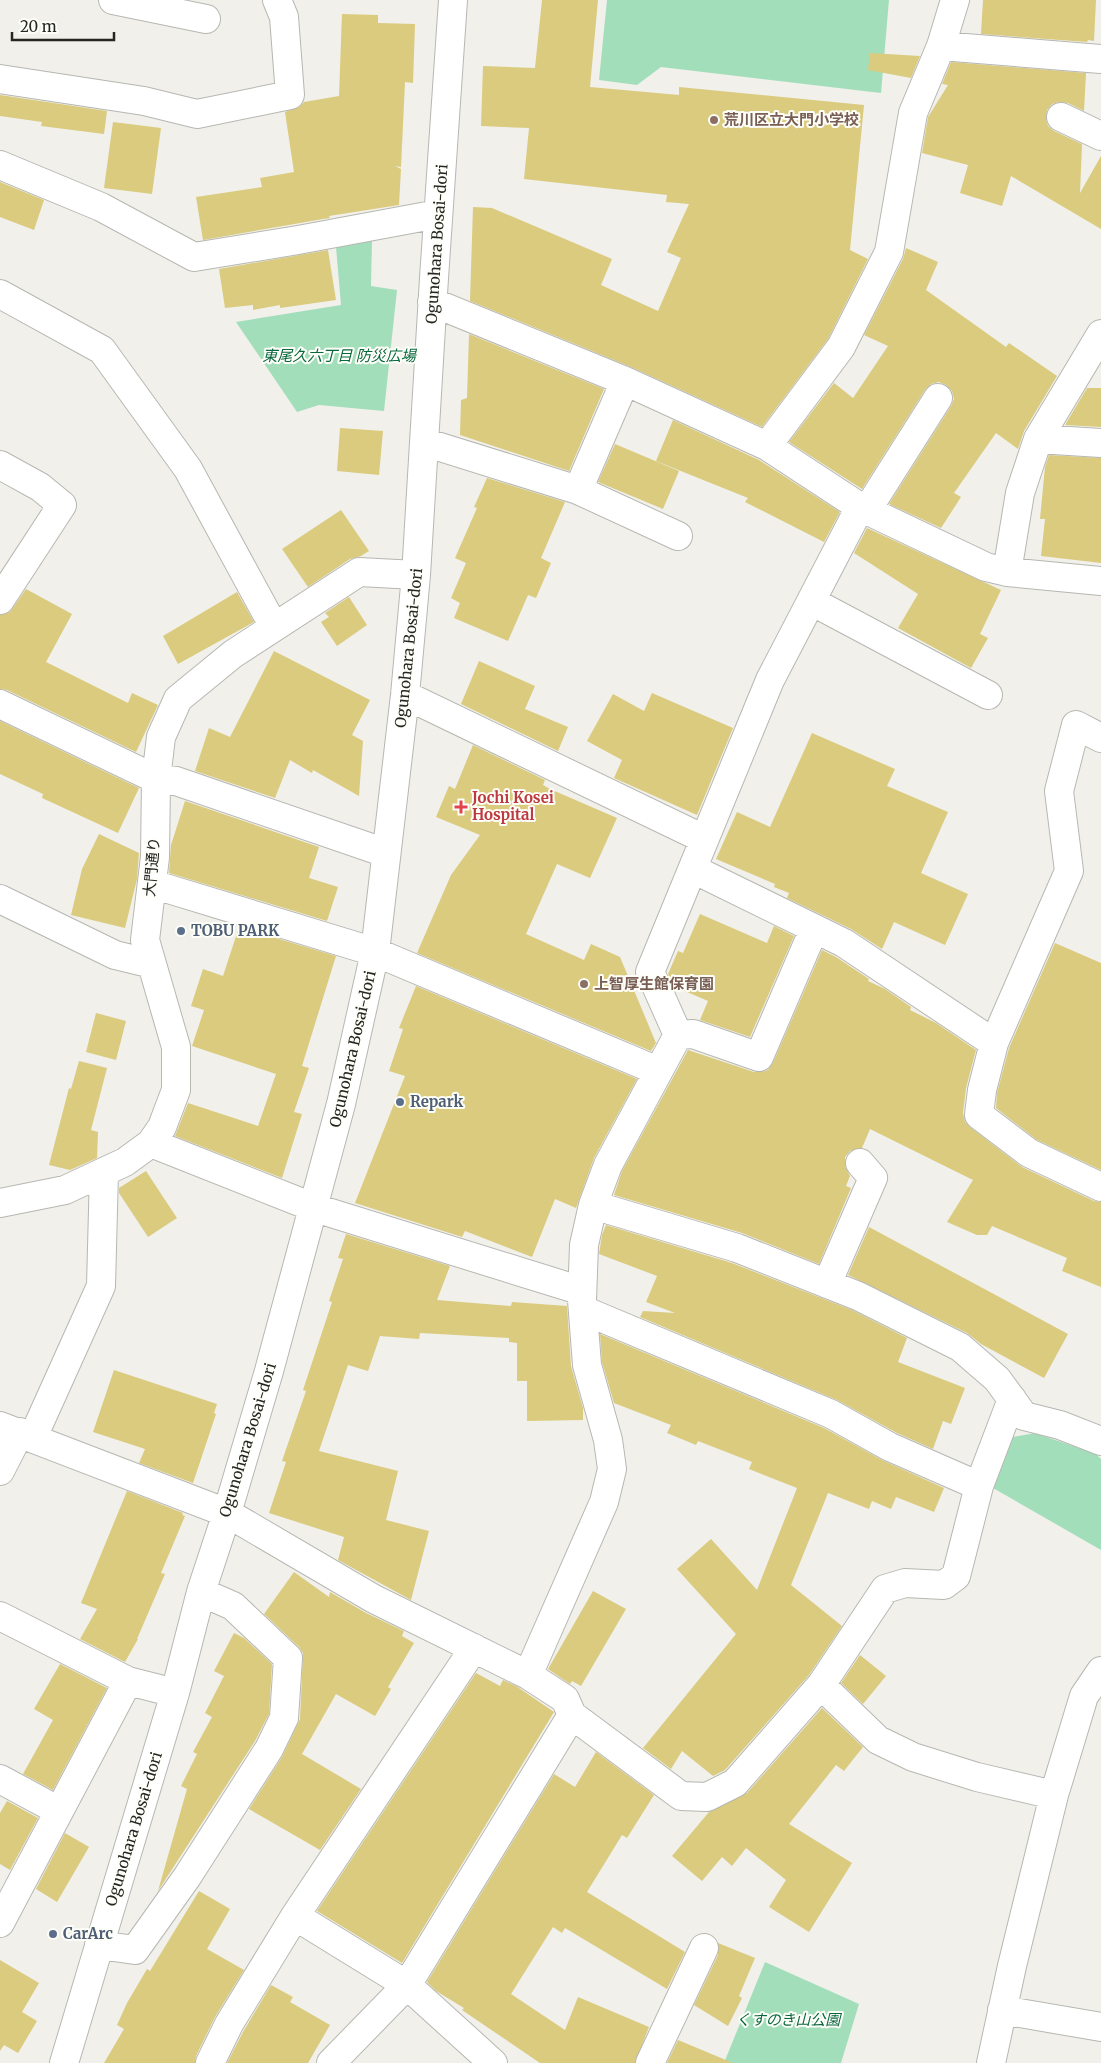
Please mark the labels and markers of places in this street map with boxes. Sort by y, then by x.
place label: 荒川区立大門小学校 [724,110,859,129]
marker: 荒川区立大門小学校 [708,114,720,126]
place label: Jochi Kosei Hospital [471,788,554,824]
marker: Jochi Kosei Hospital [454,800,468,814]
place label: TOBU PARK [191,921,280,940]
marker: TOBU PARK [175,925,187,937]
place label: 上智厚生館保育園 [594,974,714,993]
marker: 上智厚生館保育園 [578,978,590,990]
place label: Repark [410,1092,463,1111]
marker: Repark [394,1096,406,1108]
place label: CarArc [63,1924,113,1943]
marker: CarArc [47,1928,59,1940]

